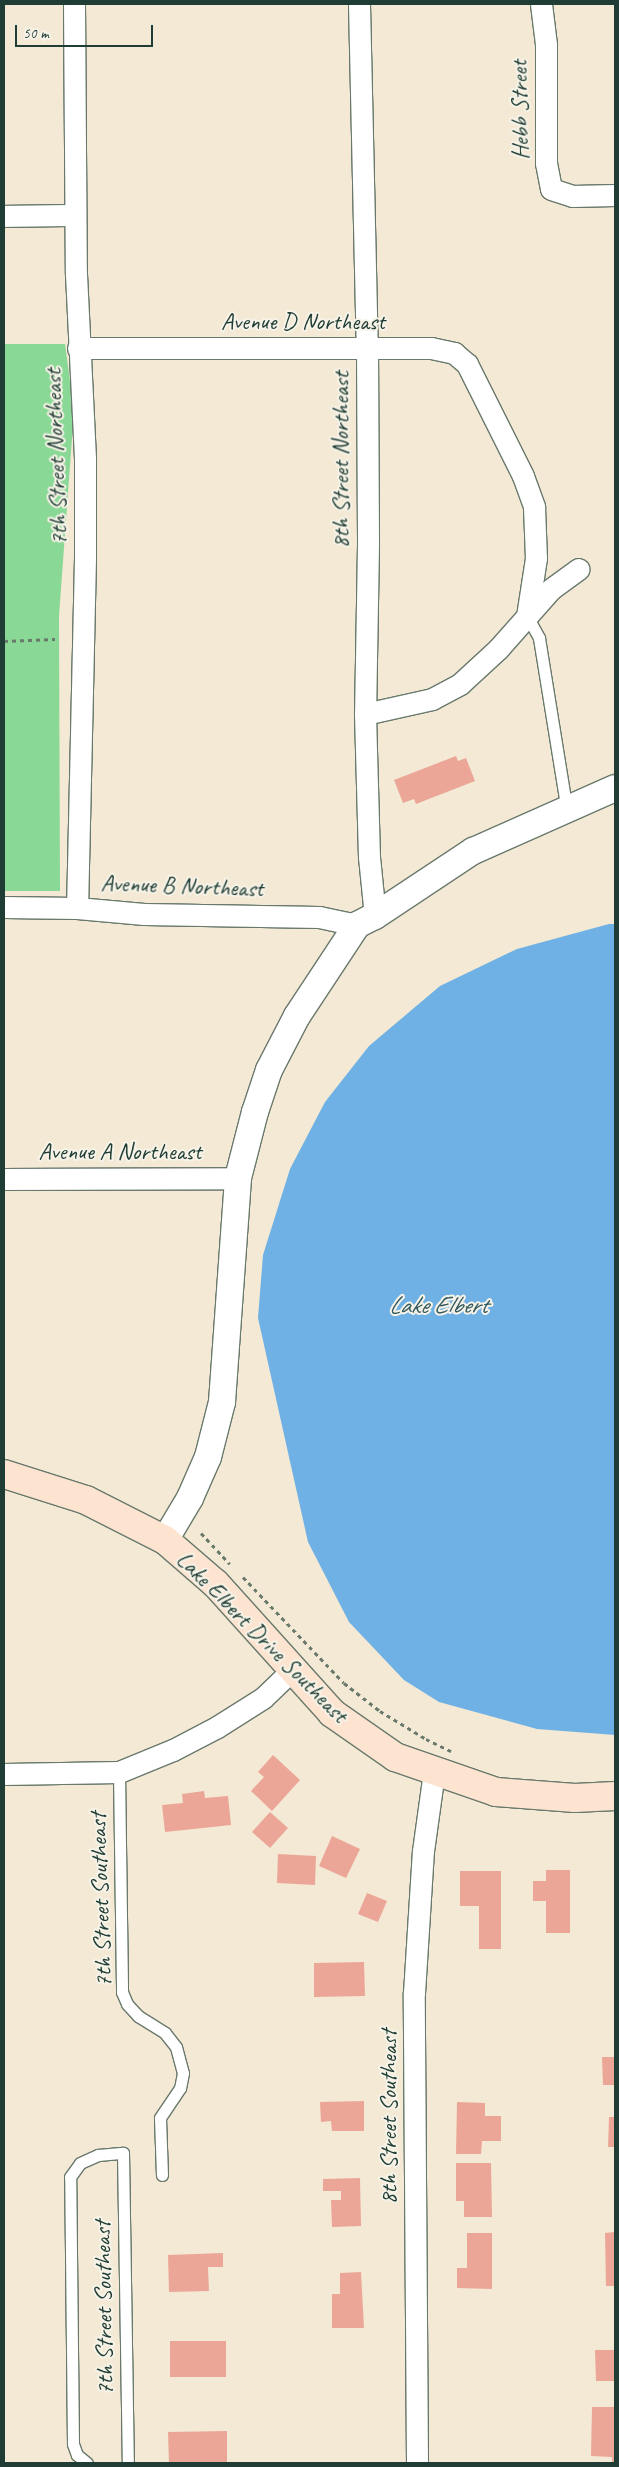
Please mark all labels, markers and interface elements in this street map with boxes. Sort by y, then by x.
scale bar [18,15,155,47]
text: 50 m [23,24,49,43]
street label: Hebb Street [505,60,535,160]
street label: Avenue D Northeast [221,308,385,336]
street label: 7th Street Northeast [39,368,73,546]
street label: 8th Street Northeast [327,371,355,549]
street label: Avenue B Northeast [100,869,264,903]
street label: Avenue A Northeast [39,1138,201,1166]
water label: Lake Elbert [389,1290,487,1320]
street label: Lake Elbert Drive Southeast [170,1545,354,1729]
street label: 7th Street Southeast [84,1812,118,1988]
street label: 8th Street Southeast [375,2029,403,2205]
street label: 7th Street Southeast [88,2220,120,2396]

